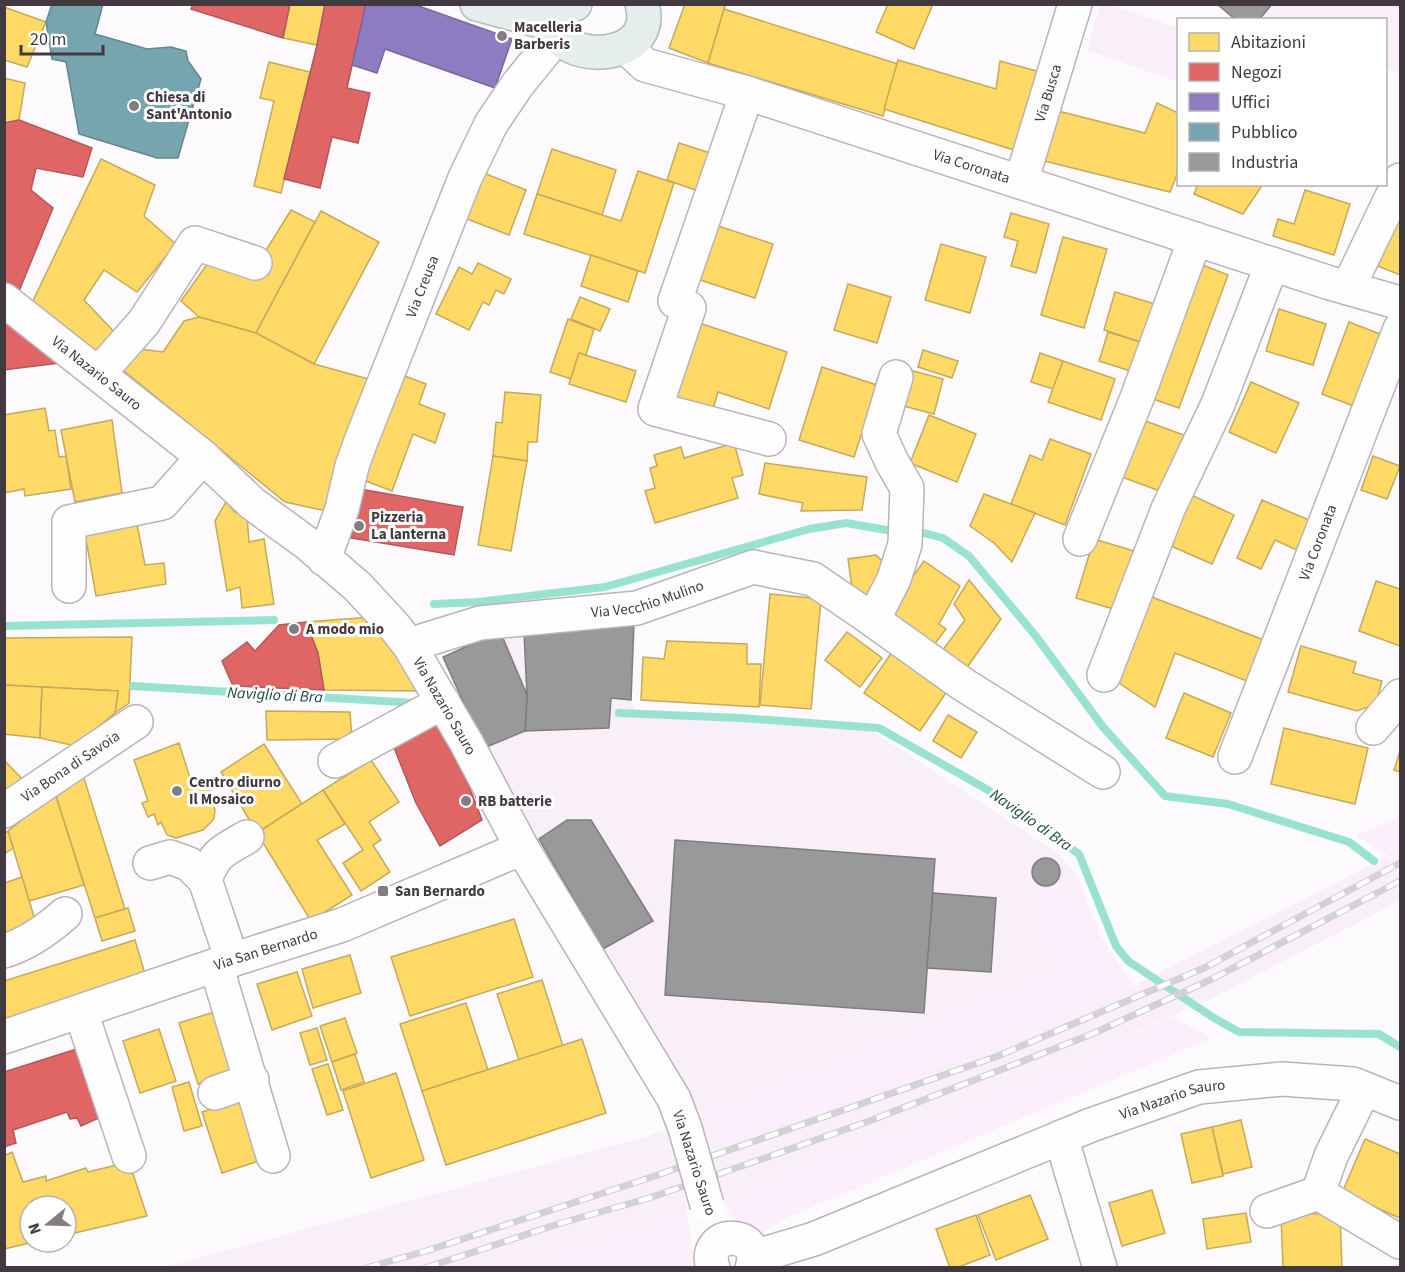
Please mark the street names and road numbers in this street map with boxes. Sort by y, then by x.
street label: Via Busca [1029,61,1067,125]
street label: Via Coronata [930,144,1013,188]
street label: Via Creusa [400,252,444,321]
street label: Via Nazario Sauro [47,331,146,415]
street label: Via Coronata [1294,501,1342,583]
street label: Via Vecchio Mulino [590,575,707,623]
street label: Via Nazario Sauro [408,653,481,759]
street label: Via Bona di Savoia [17,725,124,807]
street label: Via San Bernardo [211,923,320,976]
street label: Via Nazario Sauro [1117,1074,1226,1125]
street label: Via Nazario Sauro [667,1108,721,1218]

